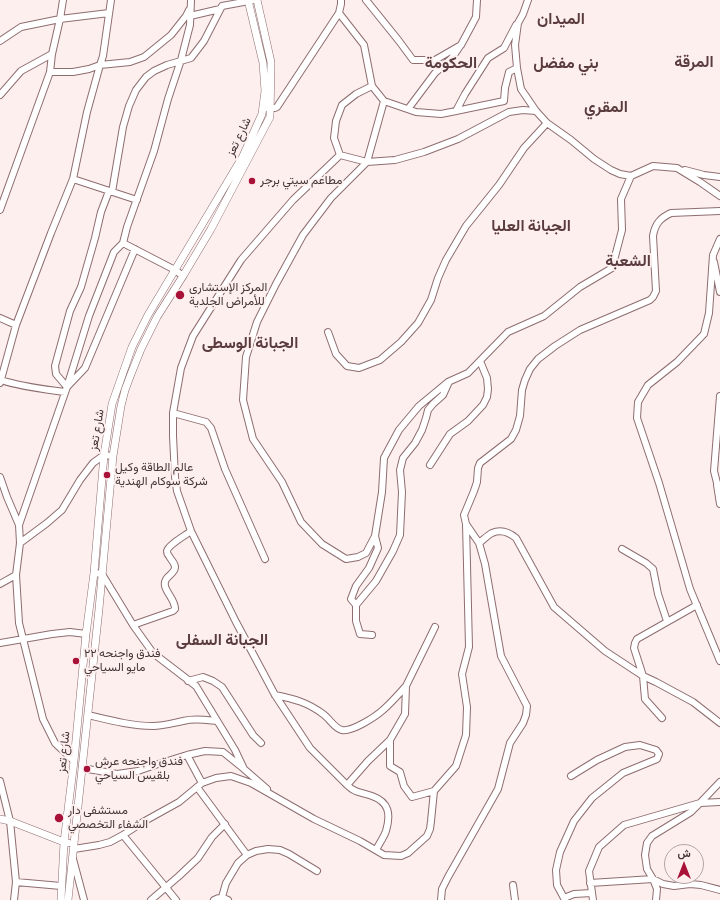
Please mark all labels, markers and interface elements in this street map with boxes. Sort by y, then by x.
district label: الميدان [537,9,585,29]
district label: المرقة [674,52,714,72]
district label: الحكومة [425,53,477,73]
district label: بني مفضل [533,53,599,73]
district label: المقري [584,97,628,117]
street label: شارع تعز [223,115,255,159]
place label: مطاعم سيتي برجر [260,174,342,188]
marker: مطاعم سيتي برجر [247,176,257,186]
district label: الجبانة العليا [491,216,571,236]
district label: الشعبة [605,251,651,271]
place label: المركز الإستشاري للأمراض الجلدية [189,281,267,309]
marker: المركز الإستشاري للأمراض الجلدية [174,289,186,301]
district label: الجبانة الوسطى [202,333,298,353]
street label: شارع تعز [87,408,107,452]
place label: عالم الطاقة وكيل شركة سوكام الهندية [115,461,208,489]
marker: عالم الطاقة وكيل شركة سوكام الهندية [102,470,112,480]
district label: الجبانة السفلى [176,630,268,650]
place label: فندق واجنحه ٢٢ مايو السياحي [84,647,160,675]
marker: فندق واجنحه ٢٢ مايو السياحي [71,656,81,666]
street label: شارع تعز [55,730,73,774]
place label: فندق واجنحه عرش بلقيس السياحي [95,755,183,783]
marker: فندق واجنحه عرش بلقيس السياحي [82,764,92,774]
place label: مستشفى دار الشفاء التخصصي [68,804,148,832]
marker: مستشفى دار الشفاء التخصصي [53,812,65,824]
north arrow [664,844,704,884]
text: ش [677,846,691,860]

